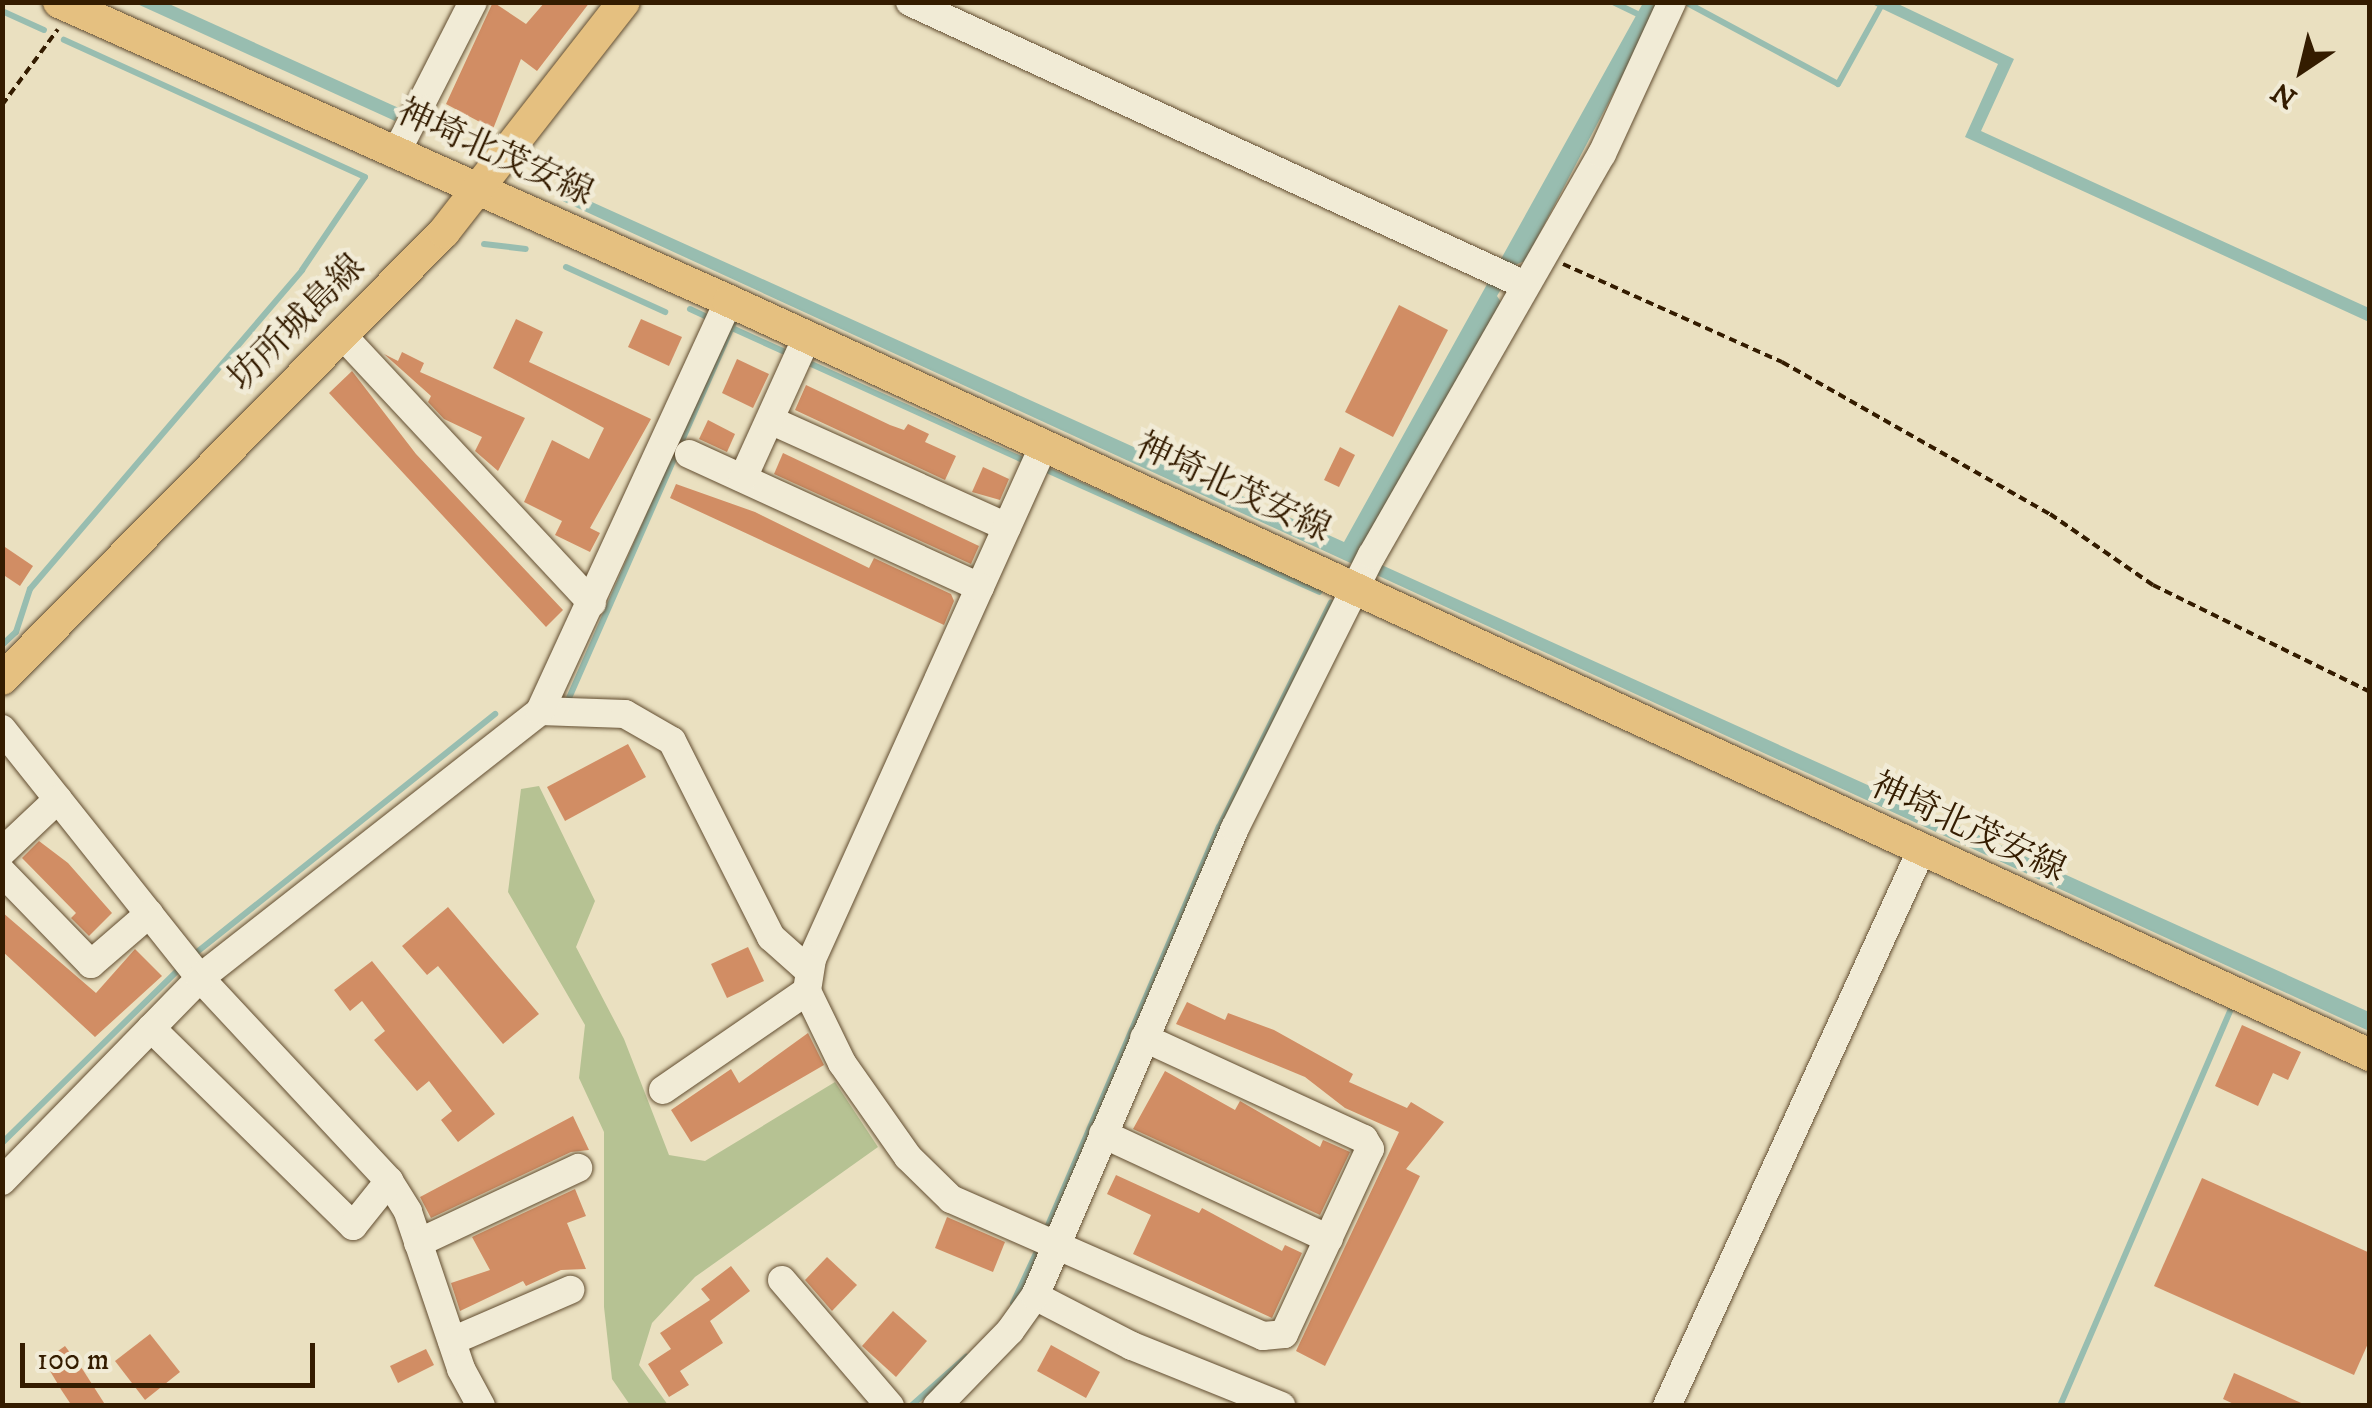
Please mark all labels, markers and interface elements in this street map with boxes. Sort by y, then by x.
north arrow [2252,20,2352,120]
text: N [2265,74,2304,116]
street label: 神埼北茂安線 [391,91,599,215]
street label: 坊所城島線 [220,246,374,400]
street label: 神埼北茂安線 [1129,425,1337,551]
street label: 神埼北茂安線 [1864,765,2072,891]
scale bar [25,1323,320,1385]
text: 100 m [37,1342,109,1379]

